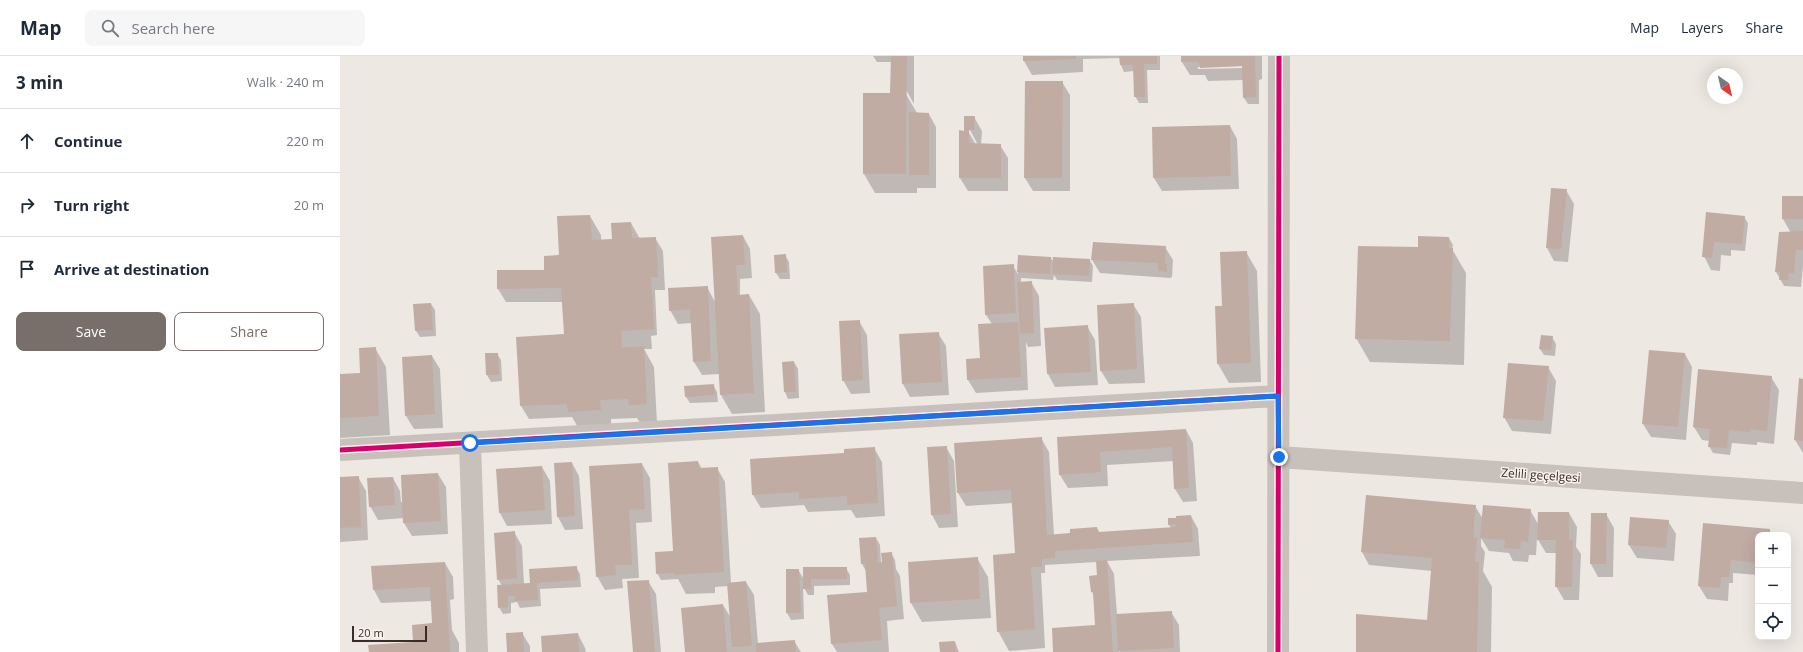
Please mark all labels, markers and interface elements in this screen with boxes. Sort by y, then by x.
search box [85,10,365,46]
text: Map [20,15,61,41]
icon: search [99,17,121,39]
text: Search here [131,18,215,38]
text: Map [1630,18,1659,37]
text: Layers [1681,18,1723,37]
text: Share [1745,18,1783,37]
north arrow [1707,68,1743,104]
text: 3 min [16,71,63,94]
text: Walk · 240 m [247,73,324,91]
icon: ahead [16,130,38,152]
text: Continue [54,131,122,151]
text: 220 m [286,132,324,150]
icon: right [16,194,38,216]
text: Turn right [54,195,129,215]
text: 20 m [294,196,324,214]
icon: arrive [16,258,38,280]
text: Arrive at destination [54,259,209,279]
button: Save [16,312,166,351]
button: Share [174,312,324,351]
route start [461,434,479,452]
route end [1270,448,1288,466]
street label: Zelili geçelgesi [1501,464,1581,486]
map controls [1755,532,1791,640]
button: + [1755,532,1791,568]
button: − [1755,568,1791,604]
button: locate [1755,604,1791,640]
scale bar [352,624,427,643]
text: 20 m [358,625,384,640]

